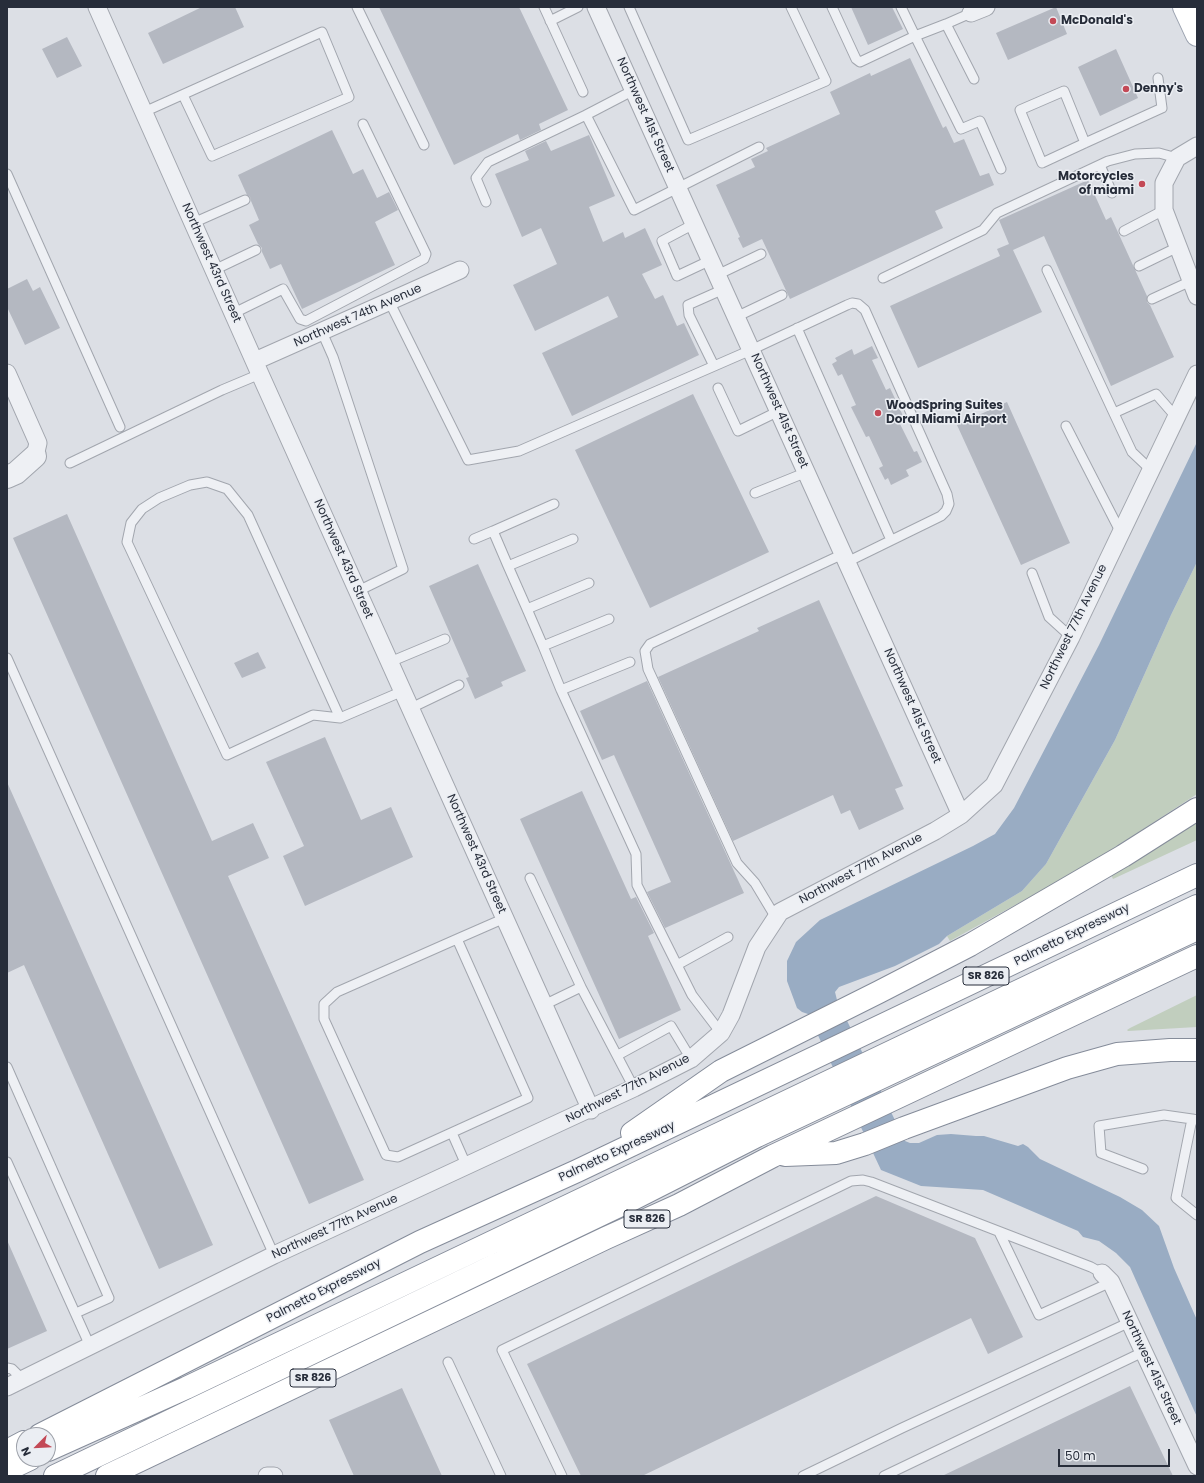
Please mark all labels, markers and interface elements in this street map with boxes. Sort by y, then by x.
place label: McDonald's [1061,14,1133,28]
marker: McDonald's [1048,16,1058,26]
street label: Northwest 41st Street [613,55,677,175]
place label: Denny's [1134,82,1183,96]
marker: Denny's [1121,84,1131,94]
place label: Motorcycles of miami [1058,170,1134,198]
marker: Motorcycles of miami [1137,179,1147,189]
street label: Northwest 43rd Street [178,201,244,325]
street label: Northwest 74th Avenue [292,281,424,351]
street label: Northwest 41st Street [747,351,811,471]
place label: WoodSpring Suites Doral Miami Airport [886,399,1007,427]
marker: WoodSpring Suites Doral Miami Airport [873,408,883,418]
street label: Northwest 43rd Street [310,497,376,621]
street label: Northwest 77th Avenue [1037,562,1111,692]
street label: Northwest 41st Street [880,646,944,766]
street label: Northwest 43rd Street [443,792,509,916]
street label: Northwest 77th Avenue [797,830,925,908]
street label: Palmetto Expressway [1012,901,1132,969]
road number: SR 826 [963,967,1009,985]
street label: Northwest 77th Avenue [564,1051,692,1127]
street label: Palmetto Expressway [557,1119,677,1185]
street label: Northwest 77th Avenue [270,1191,400,1263]
road number: SR 826 [624,1210,670,1228]
street label: Palmetto Expressway [264,1256,384,1326]
street label: Northwest 41st Street [1118,1309,1184,1427]
road number: SR 826 [290,1369,336,1387]
north arrow [16,1427,56,1467]
scale bar [1060,1441,1172,1467]
text: N [17,1444,35,1459]
text: 50 m [1065,1447,1096,1464]

